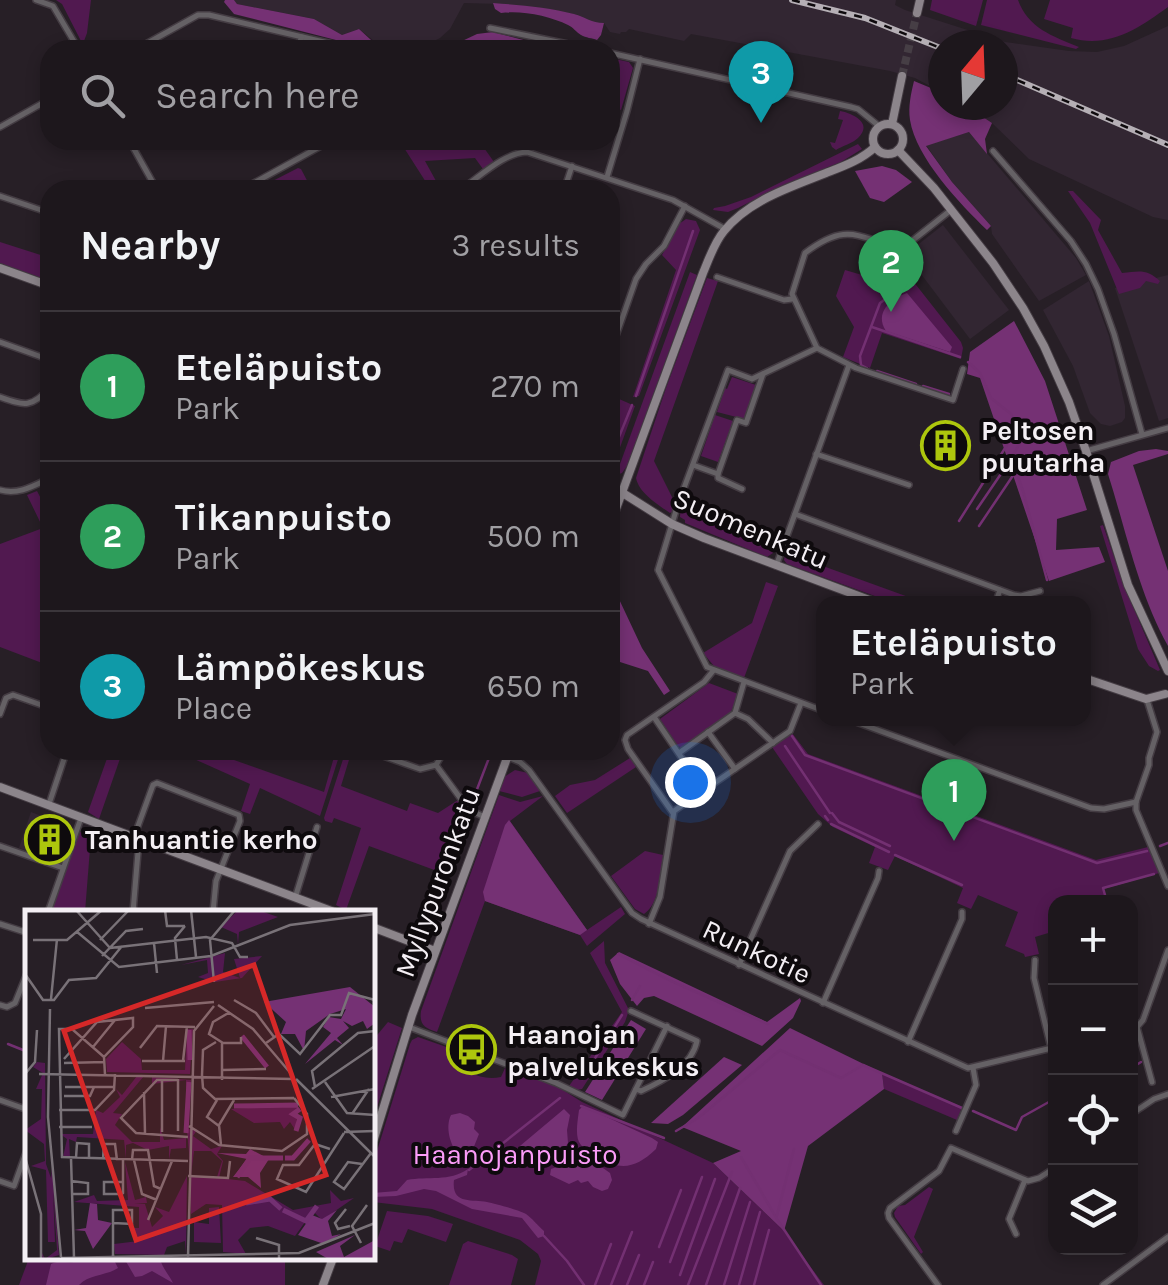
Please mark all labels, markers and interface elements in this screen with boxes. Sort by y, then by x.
north arrow [928,30,1018,120]
search box [40,40,620,150]
pin: 3 [728,41,794,123]
icon: search [75,68,130,123]
text: Search here [155,73,359,118]
text: Nearby [80,220,220,270]
text: 3 results [452,227,580,264]
pin: 2 [858,230,924,312]
text: Eteläpuisto [175,345,382,390]
text: 1 [107,368,118,405]
text: 270 m [490,368,580,405]
text: Park [175,390,240,427]
place label: Peltosen puutarha [981,414,1105,479]
building icon: Peltosen puutarha [920,420,972,472]
street label: Suomenkatu [668,481,833,576]
text: Tikanpuisto [175,495,392,540]
text: 2 [103,518,122,555]
text: 500 m [486,518,580,555]
text: Park [175,540,240,577]
popup [816,596,1091,726]
text: Eteläpuisto [850,620,1057,665]
text: Lämpökeskus [175,645,426,690]
text: Park [850,665,915,702]
text: 3 [103,668,122,705]
text: 650 m [487,668,580,705]
text: Place [175,690,252,727]
your location [665,757,716,808]
pin: 1 [922,758,986,841]
street label: Myllypuronkatu [388,783,487,982]
building icon: Tanhuantie kerho [24,813,76,865]
place label: Tanhuantie kerho [85,823,318,856]
map controls [1048,895,1138,1255]
button: + [1048,895,1138,985]
inset map [25,910,375,1260]
street label: Runkotie [698,912,816,991]
button: − [1048,985,1138,1075]
place label: Haanojan palvelukeskus [507,1018,700,1083]
bus stop icon: Haanojan palvelukeskus [446,1024,498,1076]
button: locate [1048,1075,1138,1165]
park label: Haanojanpuisto [412,1138,618,1171]
button: layers [1048,1165,1138,1255]

